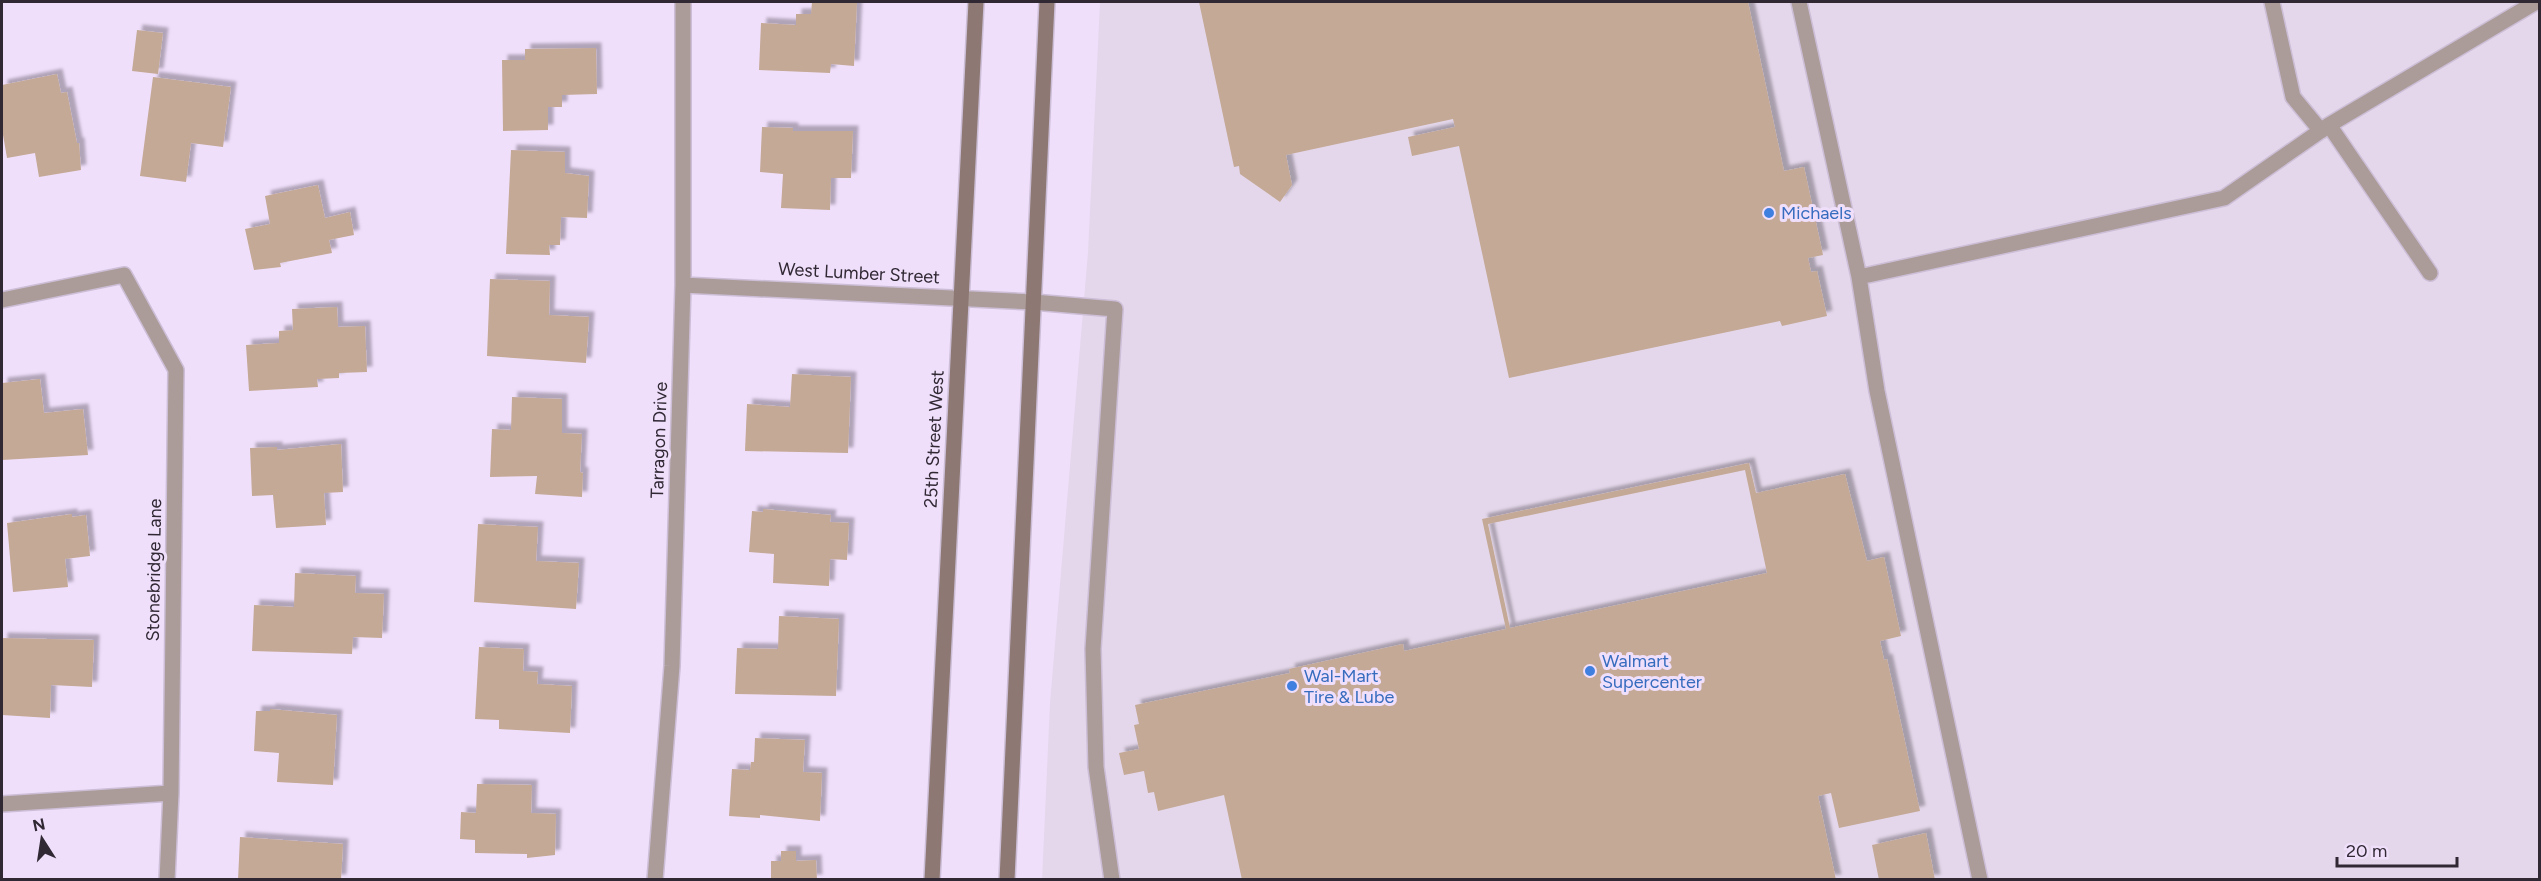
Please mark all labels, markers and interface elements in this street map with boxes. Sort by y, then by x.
place label: Michaels [1781,202,1852,224]
marker: Michaels [1762,206,1776,220]
street label: West Lumber Street [778,258,941,288]
street label: 25th Street West [919,369,949,509]
street label: Tarragon Drive [646,381,672,499]
street label: Stonebridge Lane [142,498,166,642]
place label: Walmart Supercenter [1602,650,1702,693]
marker: Walmart Supercenter [1583,664,1597,678]
place label: Wal-Mart Tire & Lube [1304,665,1394,708]
marker: Wal-Mart Tire & Lube [1285,679,1299,693]
north arrow [12,809,72,869]
text: N [31,814,47,835]
scale bar [2337,830,2457,868]
text: 20 m [2346,840,2387,862]

